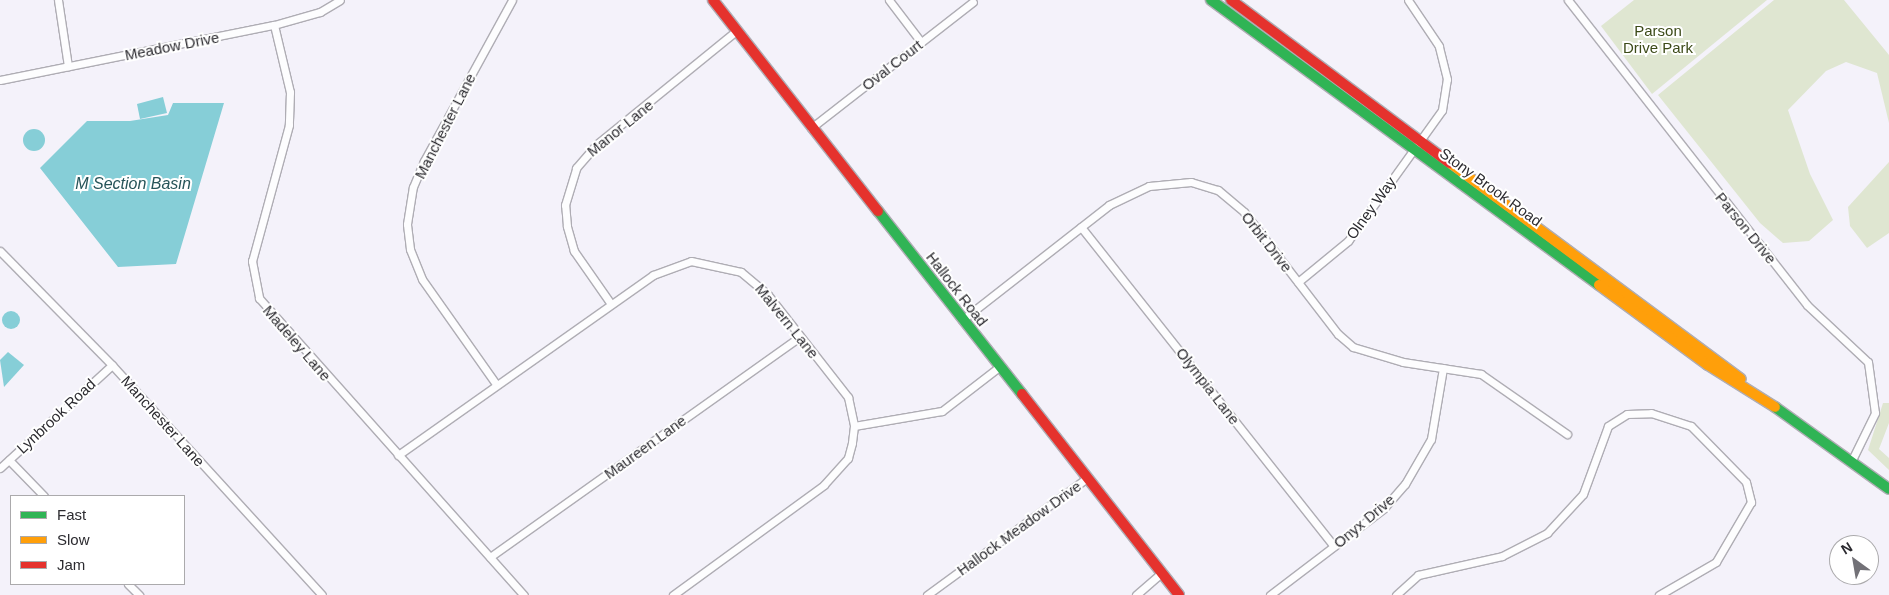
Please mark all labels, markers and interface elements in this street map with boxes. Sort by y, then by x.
park label: Parson Drive Park [1623,21,1693,56]
street label: Meadow Drive [123,28,221,64]
street label: Oval Court [858,36,926,94]
street label: Manchester Lane [411,70,479,182]
street label: Manor Lane [583,96,657,160]
street label: Stony Brook Road [1436,144,1546,230]
street label: Olney Way [1342,173,1400,243]
water label: M Section Basin [75,174,191,194]
street label: Parson Drive [1712,189,1780,267]
street label: Orbit Drive [1238,208,1296,276]
street label: Hallock Road [922,248,992,330]
street label: Malvern Lane [751,280,823,362]
street label: Madeley Lane [259,302,335,384]
street label: Olympia Lane [1172,344,1244,428]
street label: Manchester Lane [118,372,208,470]
street label: Lynbrook Road [13,375,99,457]
street label: Maureen Lane [601,411,689,483]
street label: Hallock Meadow Drive [953,477,1085,579]
street label: Onyx Drive [1330,490,1398,552]
legend [10,495,185,585]
text: Fast [57,506,86,523]
text: Slow [57,531,90,548]
north arrow [1829,535,1879,585]
text: N [1838,539,1855,558]
text: Jam [57,556,85,573]

